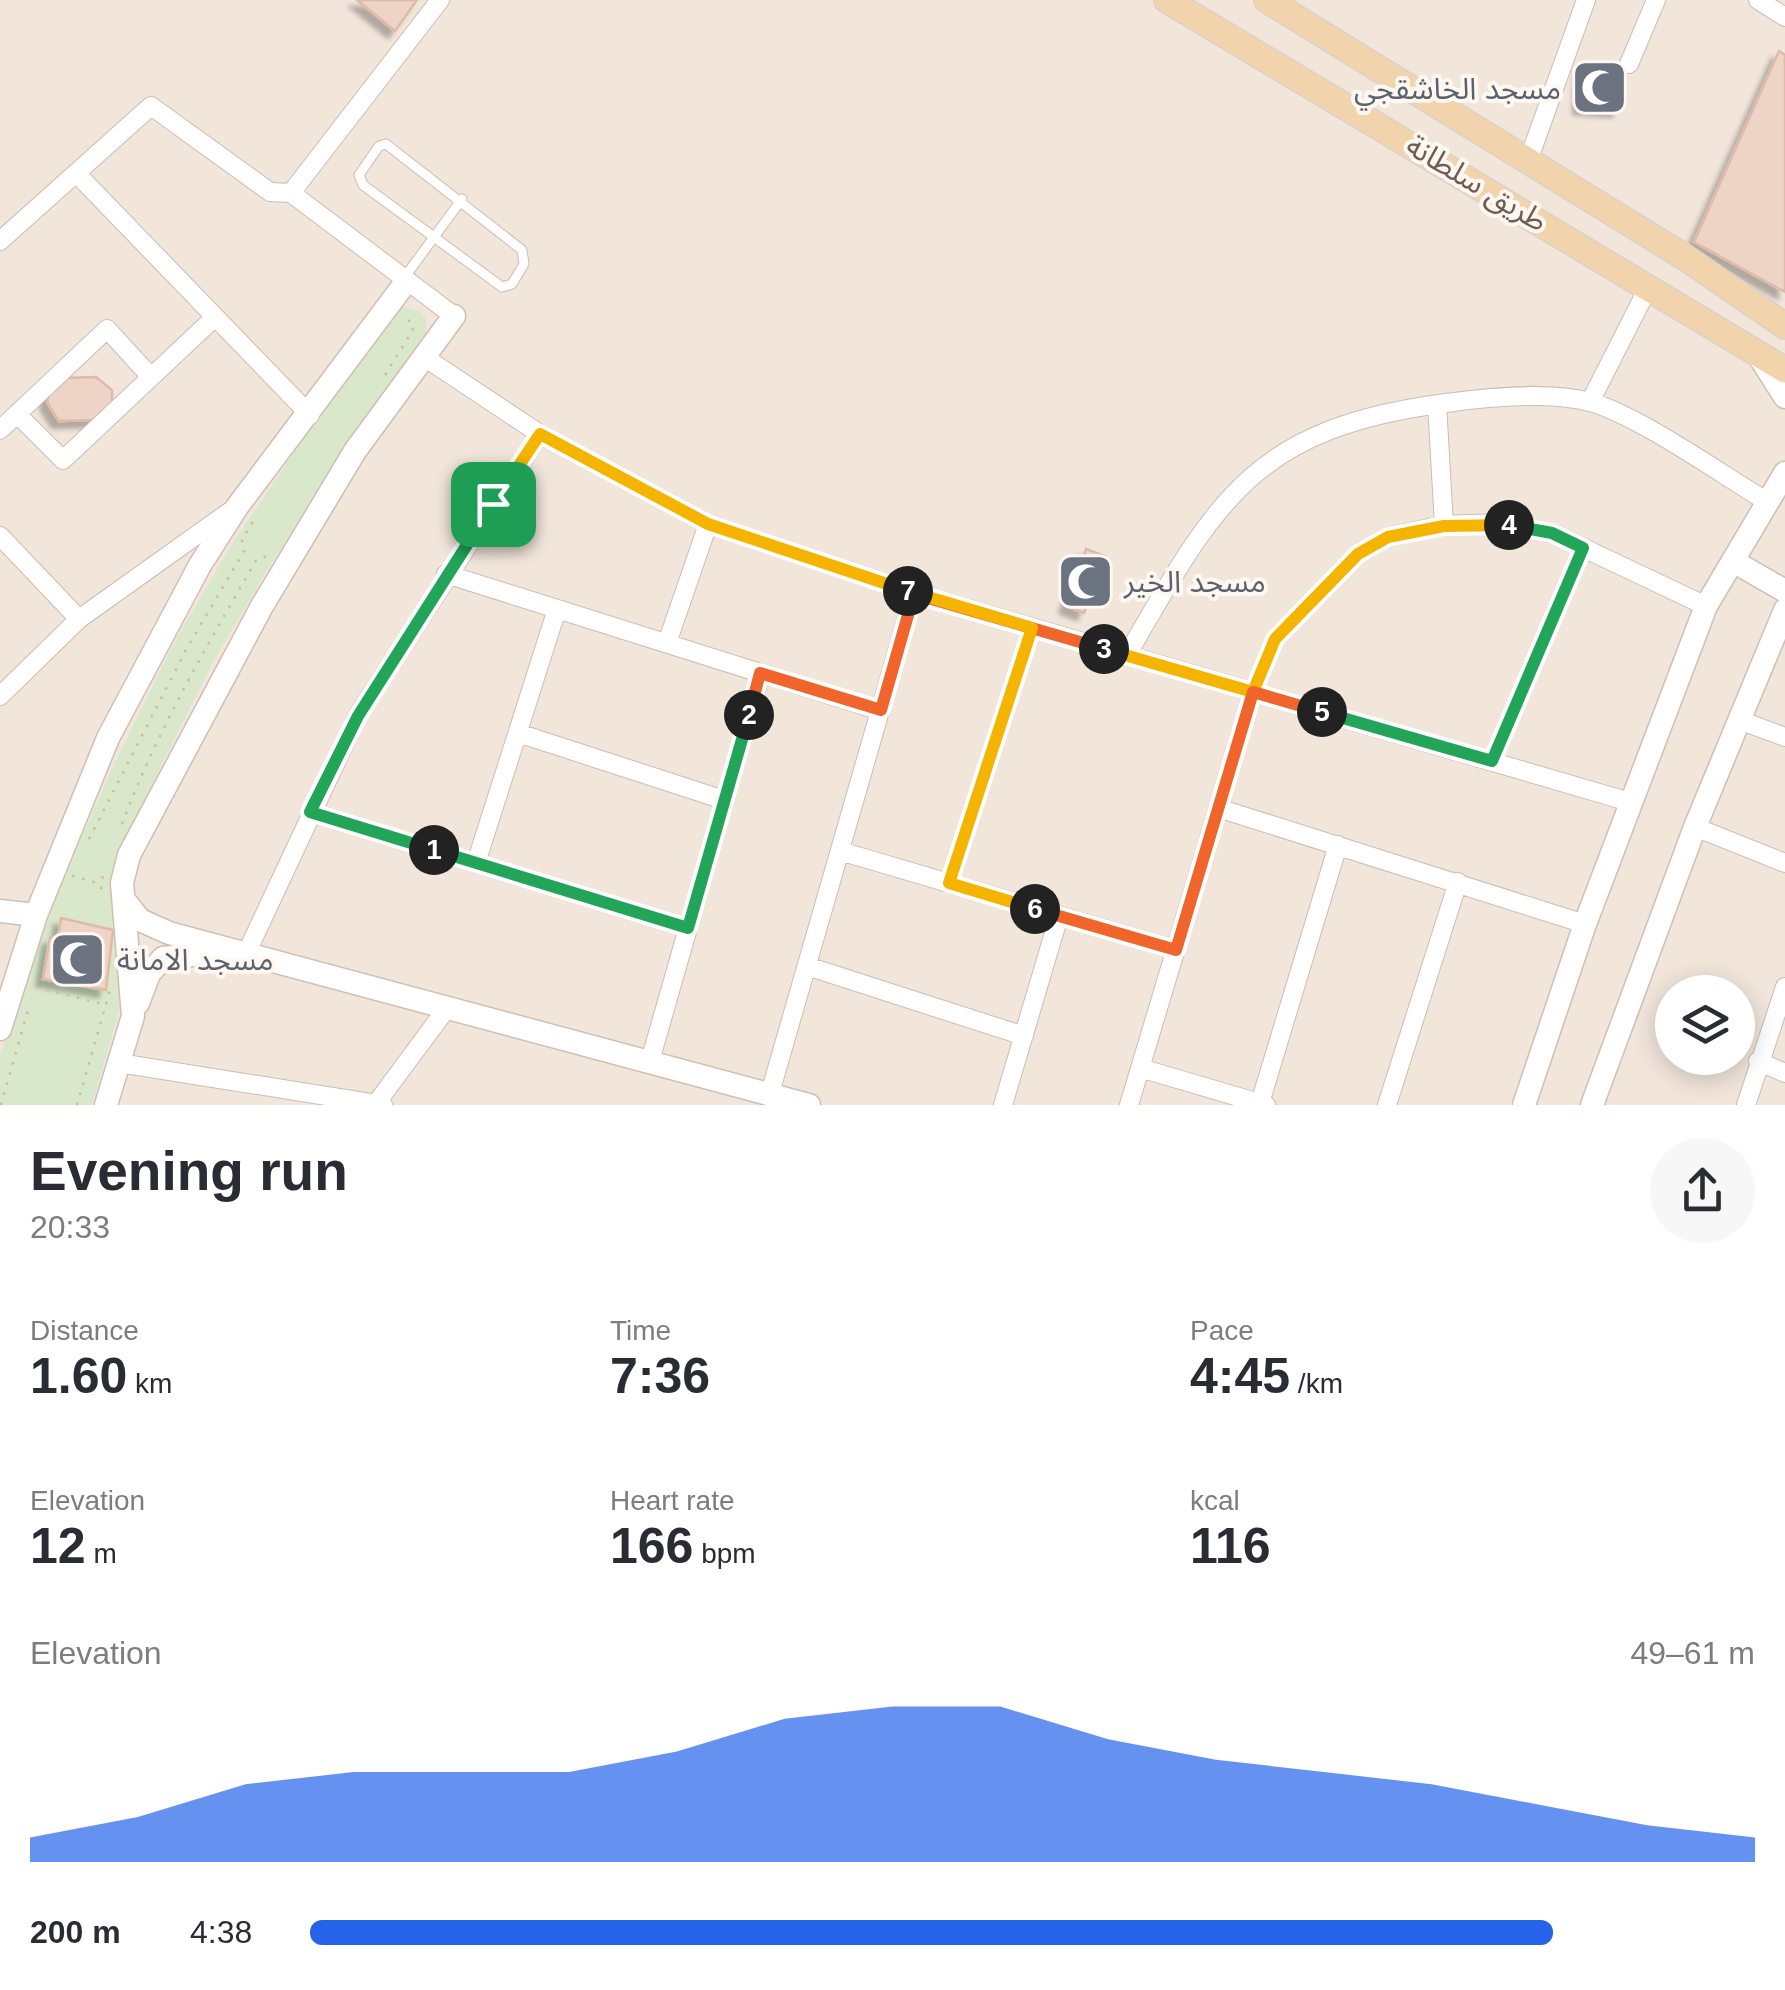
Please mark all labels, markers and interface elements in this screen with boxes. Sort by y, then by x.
mosque icon: مسجد الخاشقجي [1570,58,1630,118]
place label: مسجد الخاشقجي [1354,72,1561,111]
street label: طريق سلطانة [1400,128,1553,240]
pin [451,462,536,547]
icon: arrive [466,477,521,532]
pin: 4 [1484,500,1534,550]
text: 4 [1501,509,1517,540]
mosque icon: مسجد الخير [1055,551,1115,611]
place label: مسجد الخير [1123,565,1266,599]
pin: 7 [883,566,933,616]
text: 7 [900,575,916,606]
pin: 3 [1079,624,1129,674]
text: 3 [1096,633,1112,664]
pin: 5 [1297,687,1347,737]
pin: 2 [724,690,774,740]
text: 5 [1314,696,1330,727]
text: 2 [741,699,757,730]
pin: 1 [409,825,459,875]
text: 1 [426,834,442,865]
pin: 6 [1010,884,1060,934]
text: 6 [1027,893,1043,924]
mosque icon: مسجد الامانة [48,929,108,989]
place label: مسجد الامانة [117,943,273,976]
map controls [1655,975,1755,1075]
button: layers [1655,975,1755,1075]
button: share [1650,1138,1755,1243]
text: Evening run [30,1140,348,1202]
text: 20:33 [30,1209,110,1245]
text: Distance [30,1315,139,1346]
text: Time [610,1315,671,1346]
text: Pace [1190,1315,1254,1346]
text: 1.60 [30,1348,127,1404]
text: 7:36 [610,1348,710,1404]
text: 4:45 [1190,1348,1290,1404]
text: km [127,1368,172,1399]
text: /km [1290,1368,1343,1399]
text: Elevation [30,1485,145,1516]
text: Heart rate [610,1485,735,1516]
text: kcal [1190,1485,1240,1516]
text: 12 [30,1518,86,1574]
text: 166 [610,1518,693,1574]
text: 116 [1190,1518,1271,1574]
text: m [86,1538,117,1569]
text: bpm [693,1538,756,1569]
text: Elevation [30,1635,162,1671]
text: 49–61 m [1630,1635,1755,1671]
text: 200 m [30,1914,121,1950]
text: 4:38 [190,1914,252,1950]

